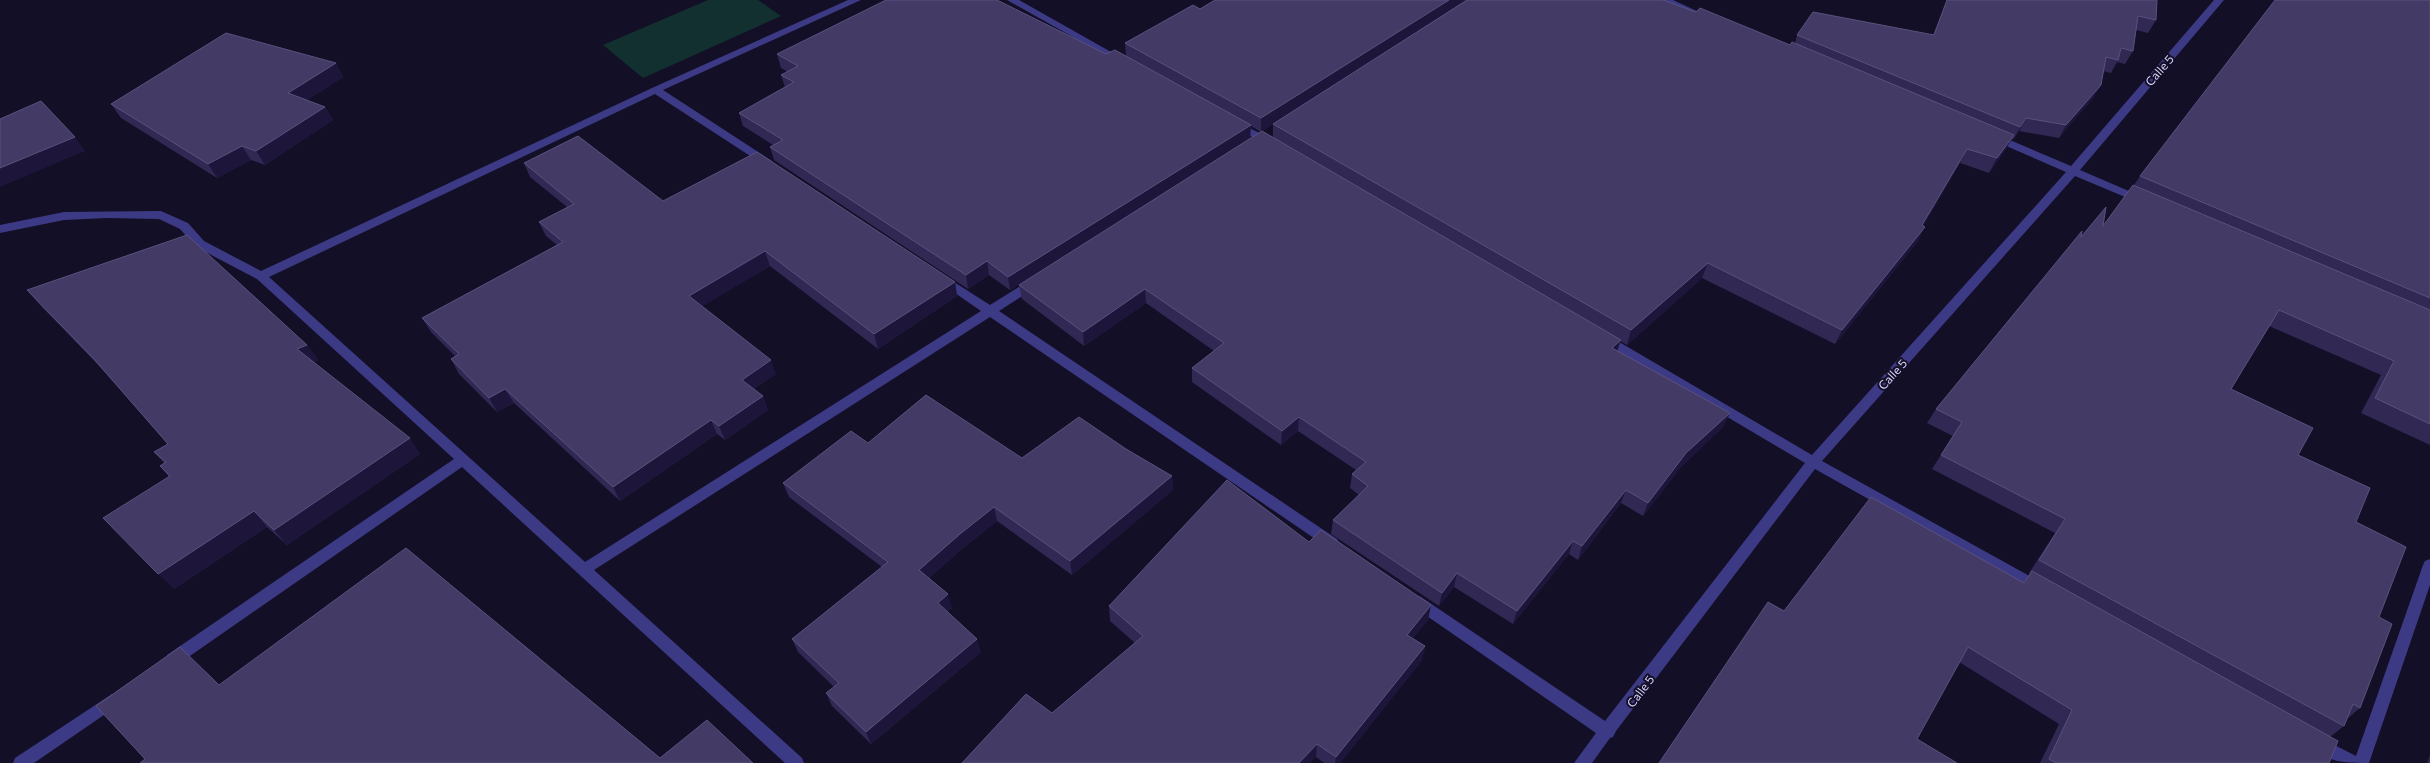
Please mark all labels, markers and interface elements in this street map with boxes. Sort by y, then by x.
street label: Calle 5 [2142,52,2176,88]
street label: Calle 5 [1875,356,1909,392]
street label: Calle 5 [1624,672,1657,710]

